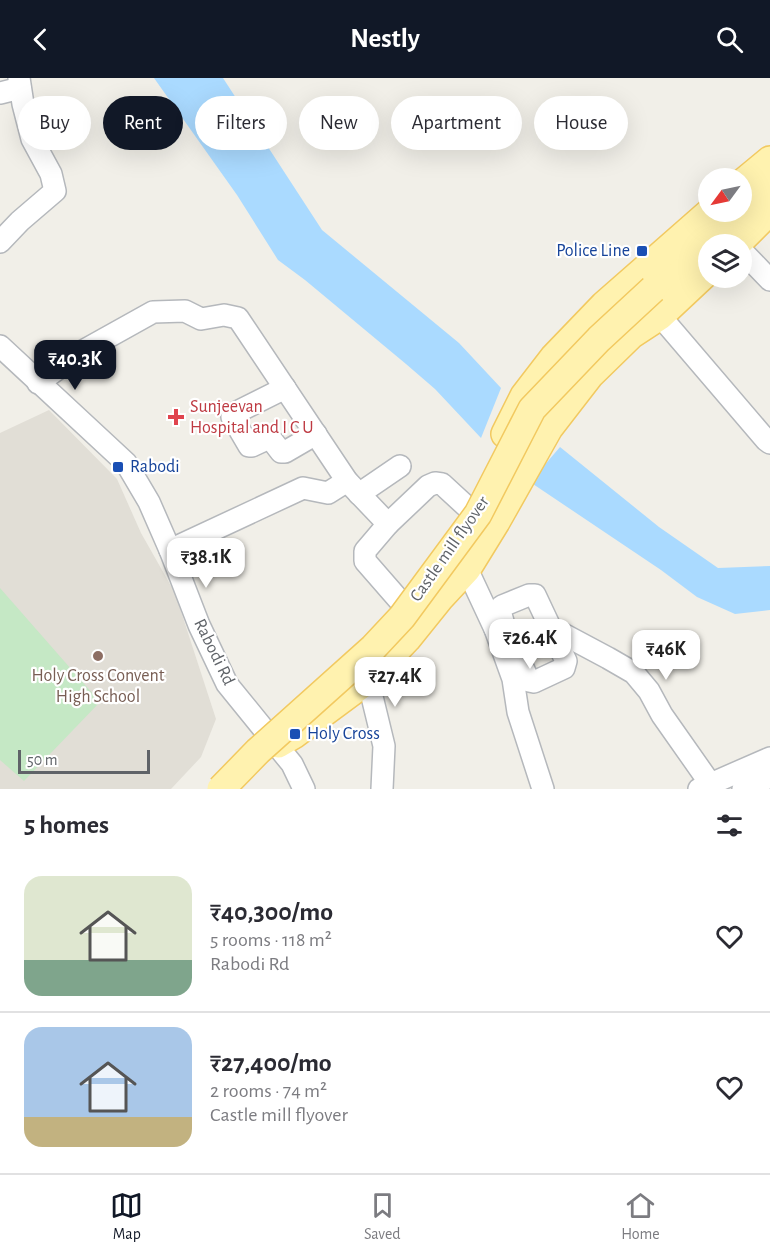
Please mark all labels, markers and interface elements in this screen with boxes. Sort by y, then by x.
icon: back [24,23,57,56]
icon: search [713,23,746,56]
text: Nestly [350,25,420,52]
chip: Buy [18,96,91,150]
chip: Rent [103,96,183,150]
chip: Filters [195,96,287,150]
chip: New [299,96,379,150]
chip: Apartment [391,96,522,150]
chip: House [534,96,628,150]
north arrow [698,168,752,222]
map controls [698,168,752,288]
button: layers [698,234,752,288]
place label: Police Line [556,242,630,260]
marker: Police Line [635,244,649,258]
pin: ₹40.3K [26,340,124,391]
text: ₹40.3K [48,349,102,369]
place label: Sunjeevan Hospital and I C U [190,398,314,437]
marker: Sunjeevan Hospital and I C U [167,408,185,426]
place label: Rabodi [130,458,180,476]
marker: Rabodi [111,460,125,474]
street label: Castle mill flyover [407,493,493,605]
pin: ₹38.1K [157,538,255,589]
text: ₹38.1K [181,547,231,567]
street label: Rabodi Rd [190,616,238,688]
pin: ₹26.4K [481,619,579,670]
text: ₹26.4K [503,628,557,648]
pin: ₹46K [630,630,702,681]
text: ₹46K [646,639,686,659]
marker: Holy Cross Convent High School [91,649,105,663]
pin: ₹27.4K [346,657,444,708]
text: ₹27.4K [369,666,421,686]
place label: Holy Cross Convent High School [31,667,165,706]
place label: Holy Cross [307,725,380,743]
marker: Holy Cross [288,727,302,741]
scale bar [18,747,150,774]
text: 50 m [27,752,58,768]
icon: filters [713,809,746,842]
text: 5 homes [24,812,109,838]
text: ₹40,300/mo [210,899,333,925]
icon: home [72,900,144,972]
icon: heart [713,920,746,953]
text: 5 rooms · 118 m² [210,930,332,950]
text: Rabodi Rd [210,954,289,974]
text: ₹27,400/mo [210,1050,332,1076]
icon: home [72,1051,144,1123]
icon: heart [713,1071,746,1104]
text: 2 rooms · 74 m² [210,1081,327,1101]
text: Castle mill flyover [210,1105,348,1125]
tab: Map [110,1189,143,1244]
tab: Saved [364,1189,401,1244]
tab: Home [621,1189,660,1244]

